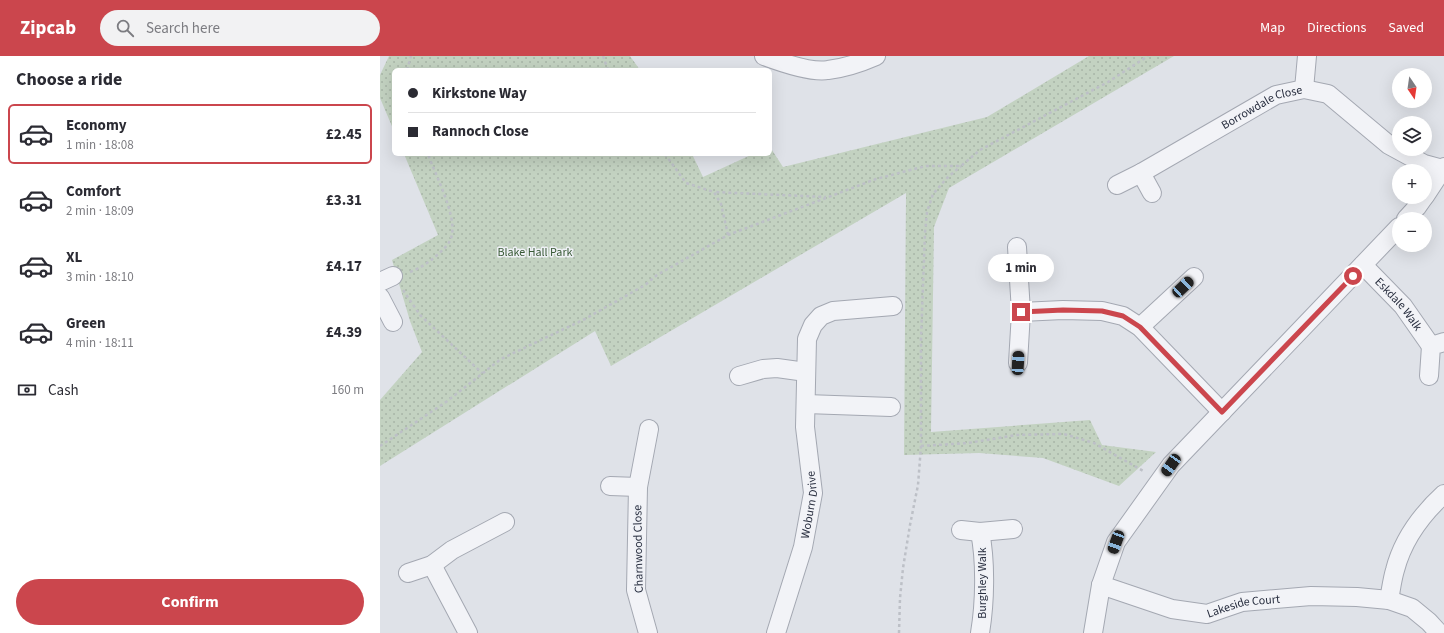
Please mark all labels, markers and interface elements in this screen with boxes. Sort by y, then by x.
search box [100,10,380,46]
text: Zipcab [20,15,76,42]
icon: search [114,17,136,39]
text: Search here [146,18,220,39]
text: Map [1260,18,1285,38]
text: Directions [1307,18,1366,38]
text: Saved [1388,18,1424,38]
text: Choose a ride [16,67,122,92]
north arrow [1392,68,1432,108]
map controls [1392,68,1432,252]
street label: Borrowdale Close [1218,82,1304,134]
text: Kirkstone Way [432,83,527,104]
text: Economy [66,115,127,136]
icon: car [18,116,54,152]
button: layers [1392,116,1432,156]
text: Rannoch Close [432,121,529,142]
text: £2.45 [326,124,362,145]
text: 1 min · 18:08 [66,136,134,154]
button: + [1392,164,1432,204]
text: Comfort [66,181,121,202]
icon: car [18,182,54,218]
text: £3.31 [326,190,362,211]
text: 2 min · 18:09 [66,202,134,220]
button: − [1392,212,1432,252]
park label: Blake Hall Park [497,244,573,261]
text: XL [66,247,82,268]
icon: car [18,248,54,284]
callout: 1 min [988,254,1054,282]
text: £4.17 [326,256,362,277]
text: 1 min [1005,259,1037,277]
route start [1344,267,1362,285]
text: 3 min · 18:10 [66,268,134,286]
car [1170,274,1196,300]
street label: Eskdale Walk [1371,274,1426,335]
route end [1012,303,1030,321]
text: Green [66,313,106,334]
icon: car [18,314,54,350]
text: £4.39 [326,322,362,343]
text: 4 min · 18:11 [66,334,134,352]
car [1011,351,1025,375]
icon: cash [16,379,38,401]
text: Cash [48,380,79,401]
text: 160 m [331,381,364,399]
car [1159,452,1183,478]
street label: Woburn Drive [797,470,822,540]
street label: Charnwood Close [629,505,648,593]
car [1106,529,1126,555]
street label: Burghley Walk [974,547,991,619]
button: Confirm [16,579,364,625]
street label: Lakeside Court [1205,591,1281,622]

